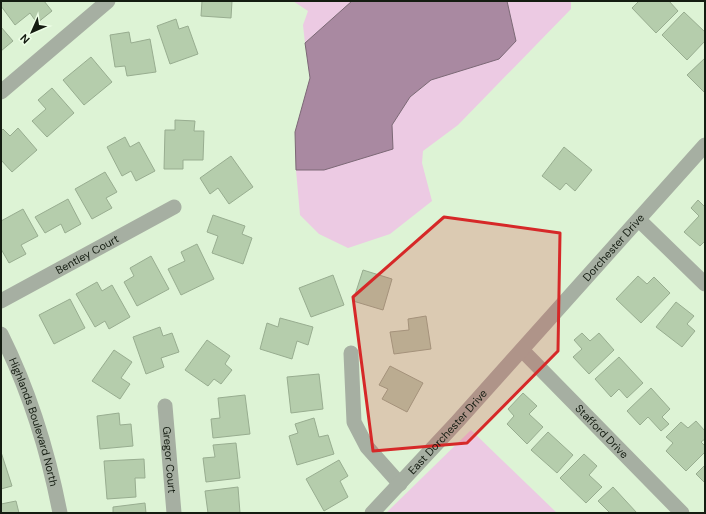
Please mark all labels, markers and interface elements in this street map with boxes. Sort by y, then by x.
north arrow [12,12,52,52]
text: N [17,31,33,47]
street label: Dorchester Drive [580,211,647,284]
street label: Bentley Court [53,231,121,277]
street label: Highlands Boulevard North [6,355,61,488]
street label: East Dorchester Drive [405,386,490,477]
street label: Stafford Drive [572,401,631,461]
street label: Gregor Court [160,426,179,494]

